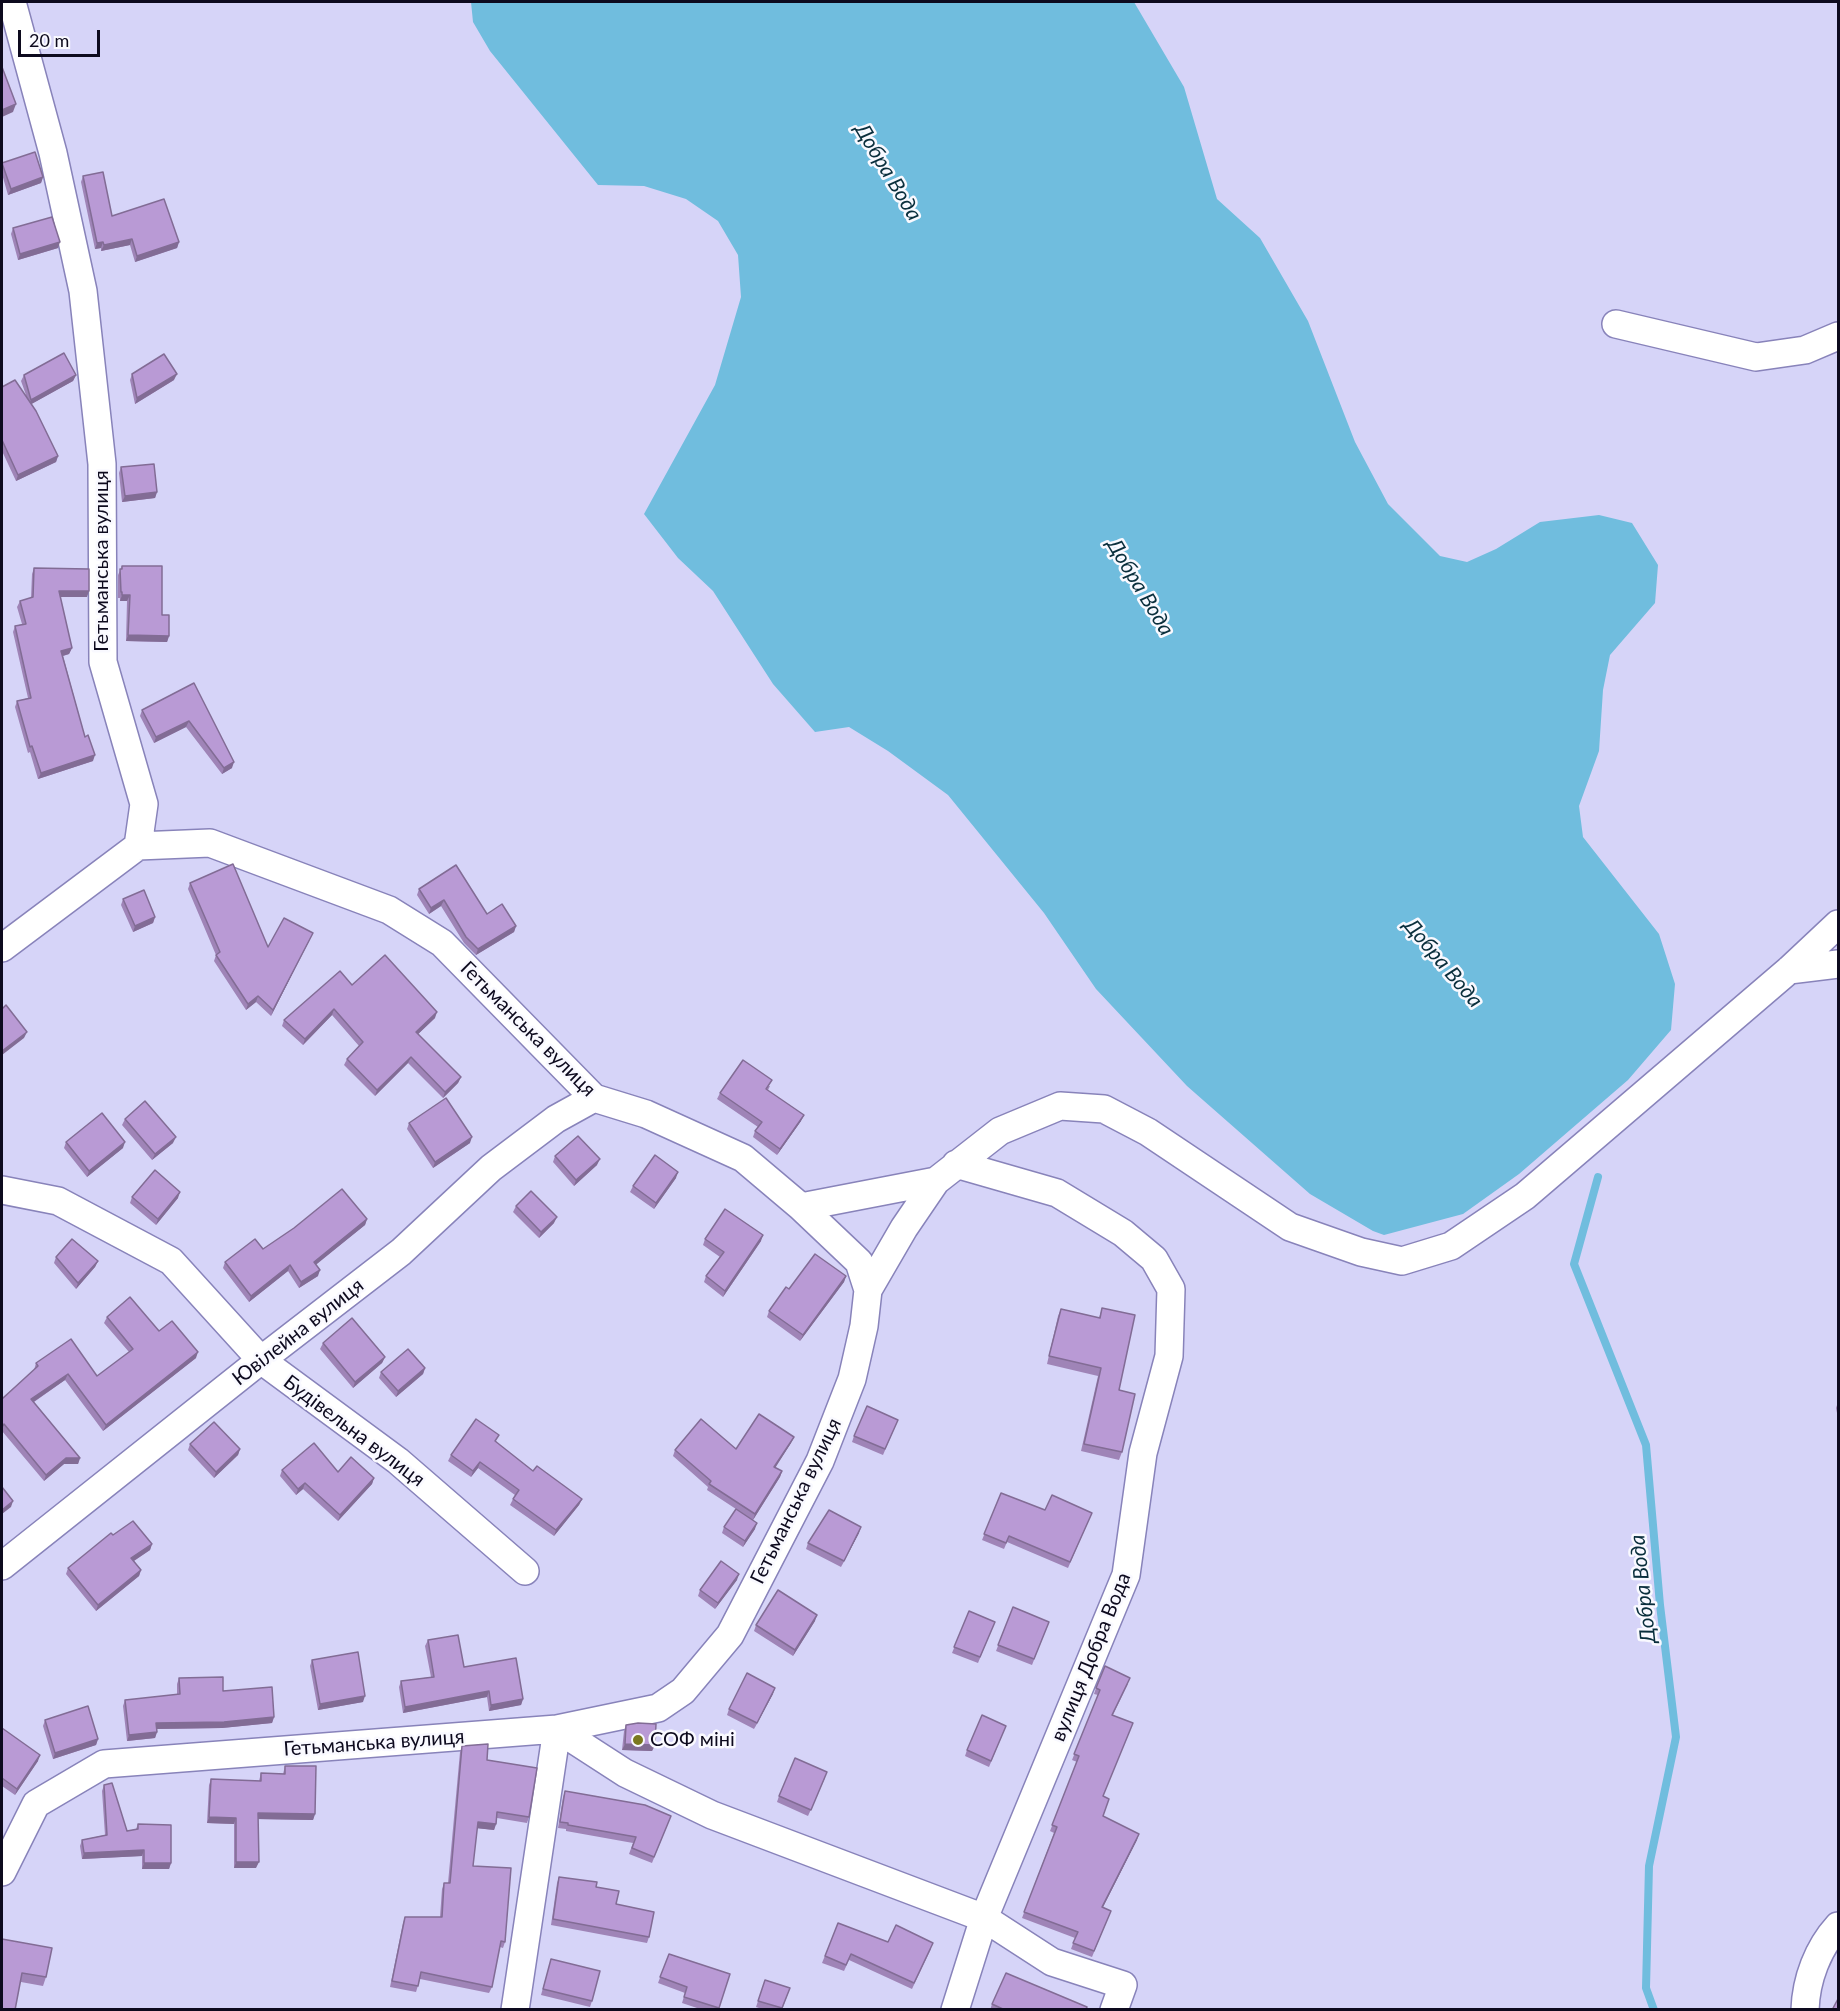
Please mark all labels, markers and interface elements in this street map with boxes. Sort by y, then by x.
scale bar [21,18,104,56]
text: 20 m [29,29,69,51]
water label: Добра Вода [849,119,927,225]
street label: Гетьманська вулиця [90,470,114,652]
water label: Добра Вода [1101,534,1179,640]
water label: Добра Вода [1398,913,1488,1013]
street label: Гетьманська вулиця [455,956,601,1102]
street label: Ювілейна вулиця [228,1273,368,1391]
street label: Будівельна вулиця [279,1370,429,1492]
street label: Гетьманська вулиця [745,1414,847,1588]
water label: Добра Вода [1625,1534,1661,1644]
street label: вулиця Добра Вода [1046,1569,1136,1745]
street label: Гетьманська вулиця [283,1725,465,1761]
place label: СОФ міні [650,1728,735,1752]
marker: СОФ міні [631,1733,645,1747]

